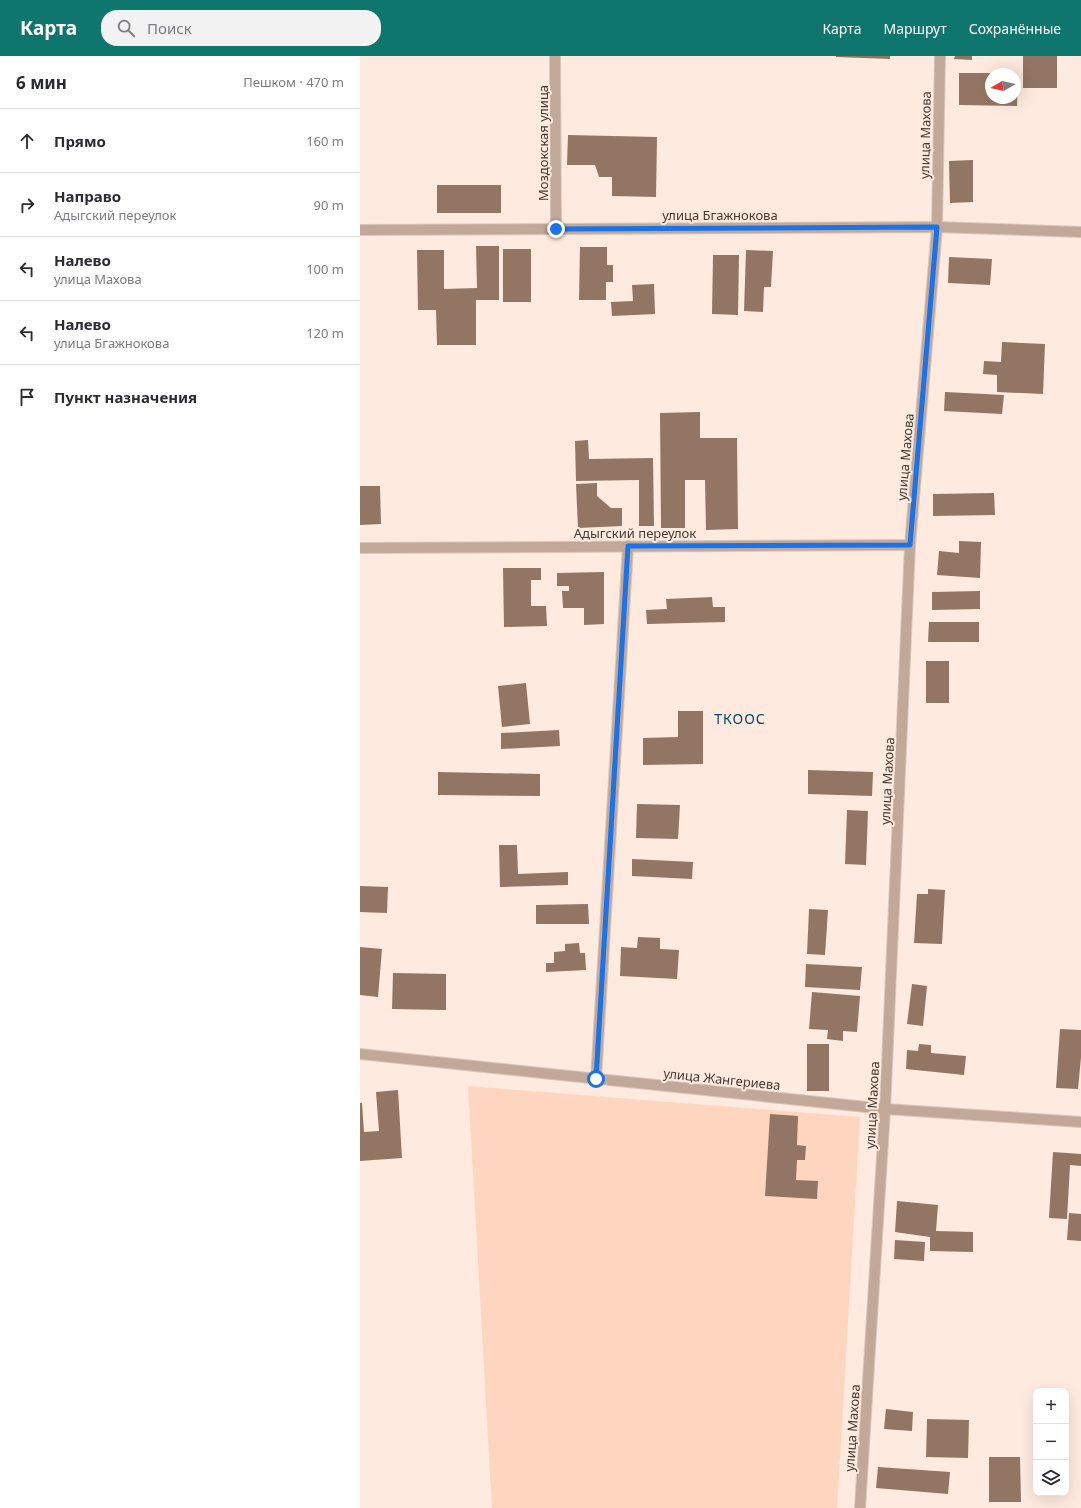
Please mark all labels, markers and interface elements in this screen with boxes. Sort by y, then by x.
search box [101,10,381,46]
text: Карта [20,15,77,41]
icon: search [115,17,137,39]
text: Поиск [147,18,192,38]
text: Карта [822,19,861,38]
text: Маршрут [883,19,947,38]
text: Сохранённые [969,19,1061,38]
north arrow [985,68,1021,104]
text: 6 мин [16,71,67,94]
text: Пешком · 470 m [243,73,344,91]
street label: Моздокская улица [534,85,552,201]
street label: улица Махова [915,91,935,179]
icon: ahead [16,130,38,152]
text: Прямо [54,131,106,151]
text: 160 m [306,132,344,150]
text: Направо [54,186,121,206]
icon: right [16,194,38,216]
text: 90 m [314,196,344,214]
text: Адыгский переулок [54,206,176,224]
street label: улица Бгажнокова [662,206,778,224]
route end [547,220,565,238]
text: Налево [54,250,111,270]
icon: left [16,258,38,280]
text: 100 m [306,260,344,278]
text: улица Махова [54,270,142,288]
text: Налево [54,314,111,334]
icon: left [16,322,38,344]
text: 120 m [306,324,344,342]
text: улица Бгажнокова [54,334,169,352]
icon: arrive [16,386,38,408]
text: Пункт назначения [54,387,197,407]
street label: улица Махова [892,413,918,501]
street label: Адыгский переулок [574,524,696,542]
district label: ТКООС [714,709,766,728]
street label: улица Махова [876,737,898,825]
street label: улица Махова [861,1061,883,1149]
street label: улица Жангериева [663,1064,781,1094]
route start [587,1070,605,1088]
street label: улица Махова [840,1384,864,1472]
map controls [1033,1388,1069,1496]
button: + [1033,1388,1069,1424]
button: − [1033,1424,1069,1460]
button: layers [1033,1460,1069,1496]

